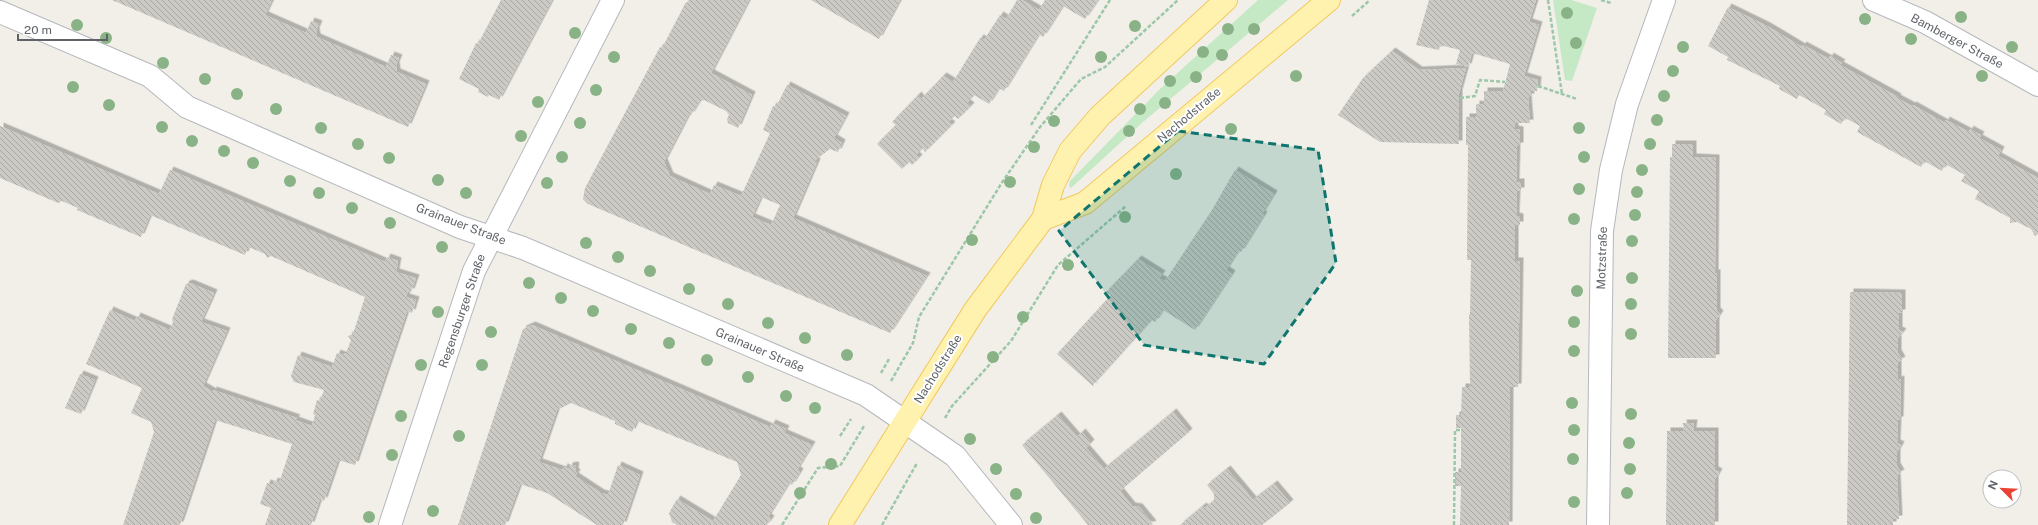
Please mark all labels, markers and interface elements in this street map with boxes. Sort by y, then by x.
street label: Bamberger Straße [1908,11,2006,71]
scale bar [18,16,107,42]
text: 20 m [24,23,52,37]
street label: Nachodstraße [1154,84,1224,146]
street label: Grainauer Straße [414,200,508,248]
street label: Motzstraße [1594,226,1610,290]
street label: Regensburger Straße [436,252,488,370]
street label: Grainauer Straße [713,325,807,375]
street label: Nachodstraße [911,332,965,406]
north arrow [1982,469,2022,509]
text: N [1986,479,2000,491]

